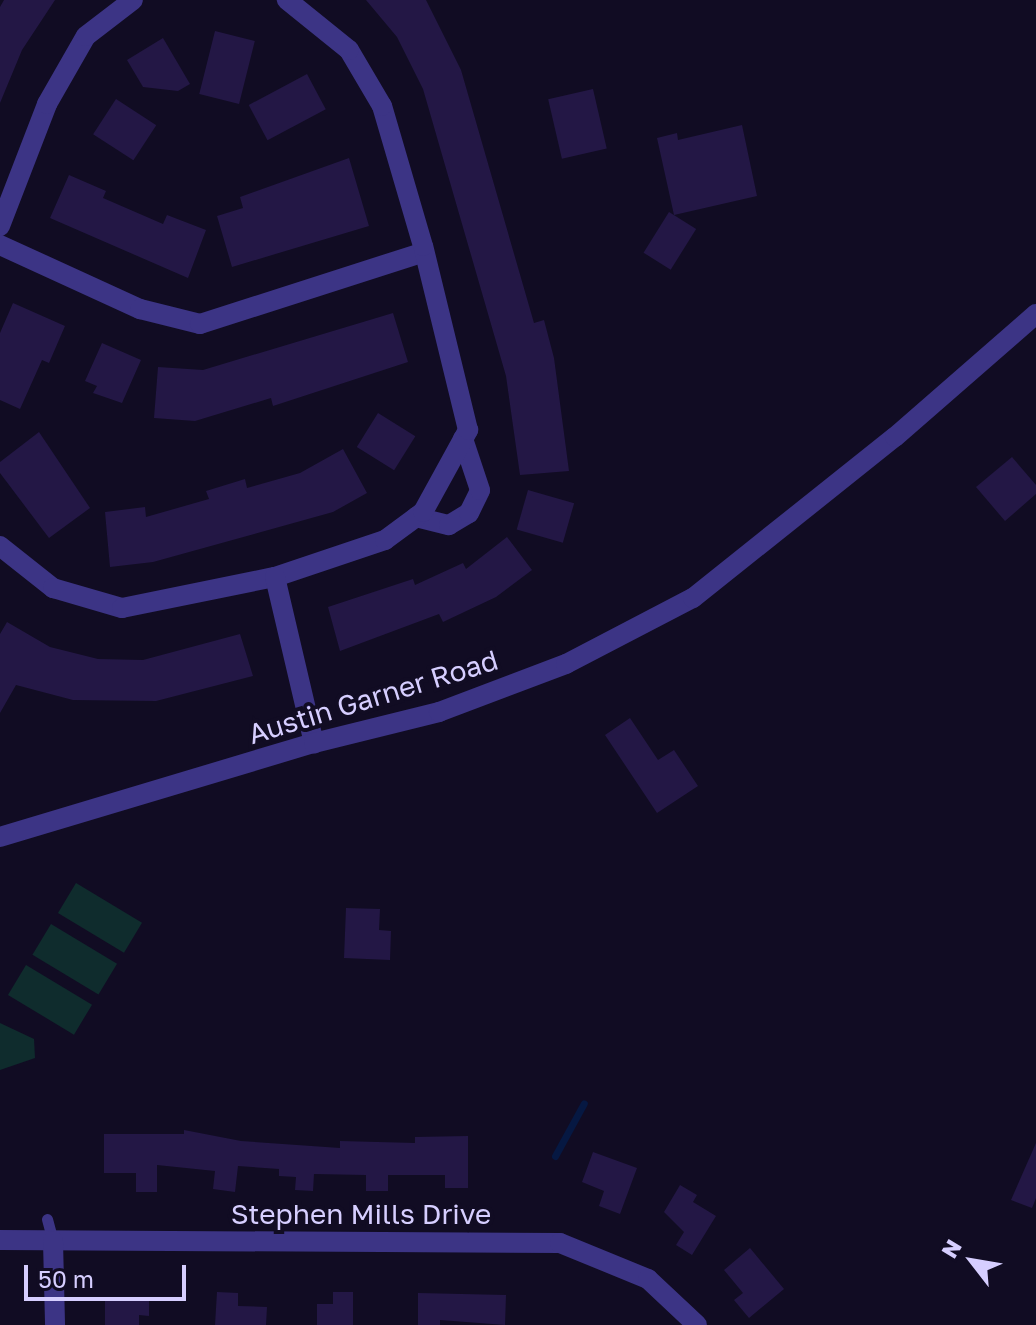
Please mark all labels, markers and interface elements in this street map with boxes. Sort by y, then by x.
street label: Austin Garner Road [244,643,502,751]
street label: Stephen Mills Drive [231,1197,491,1231]
north arrow [932,1221,1012,1301]
text: N [935,1234,967,1263]
scale bar [28,1249,190,1299]
text: 50 m [38,1264,94,1293]

